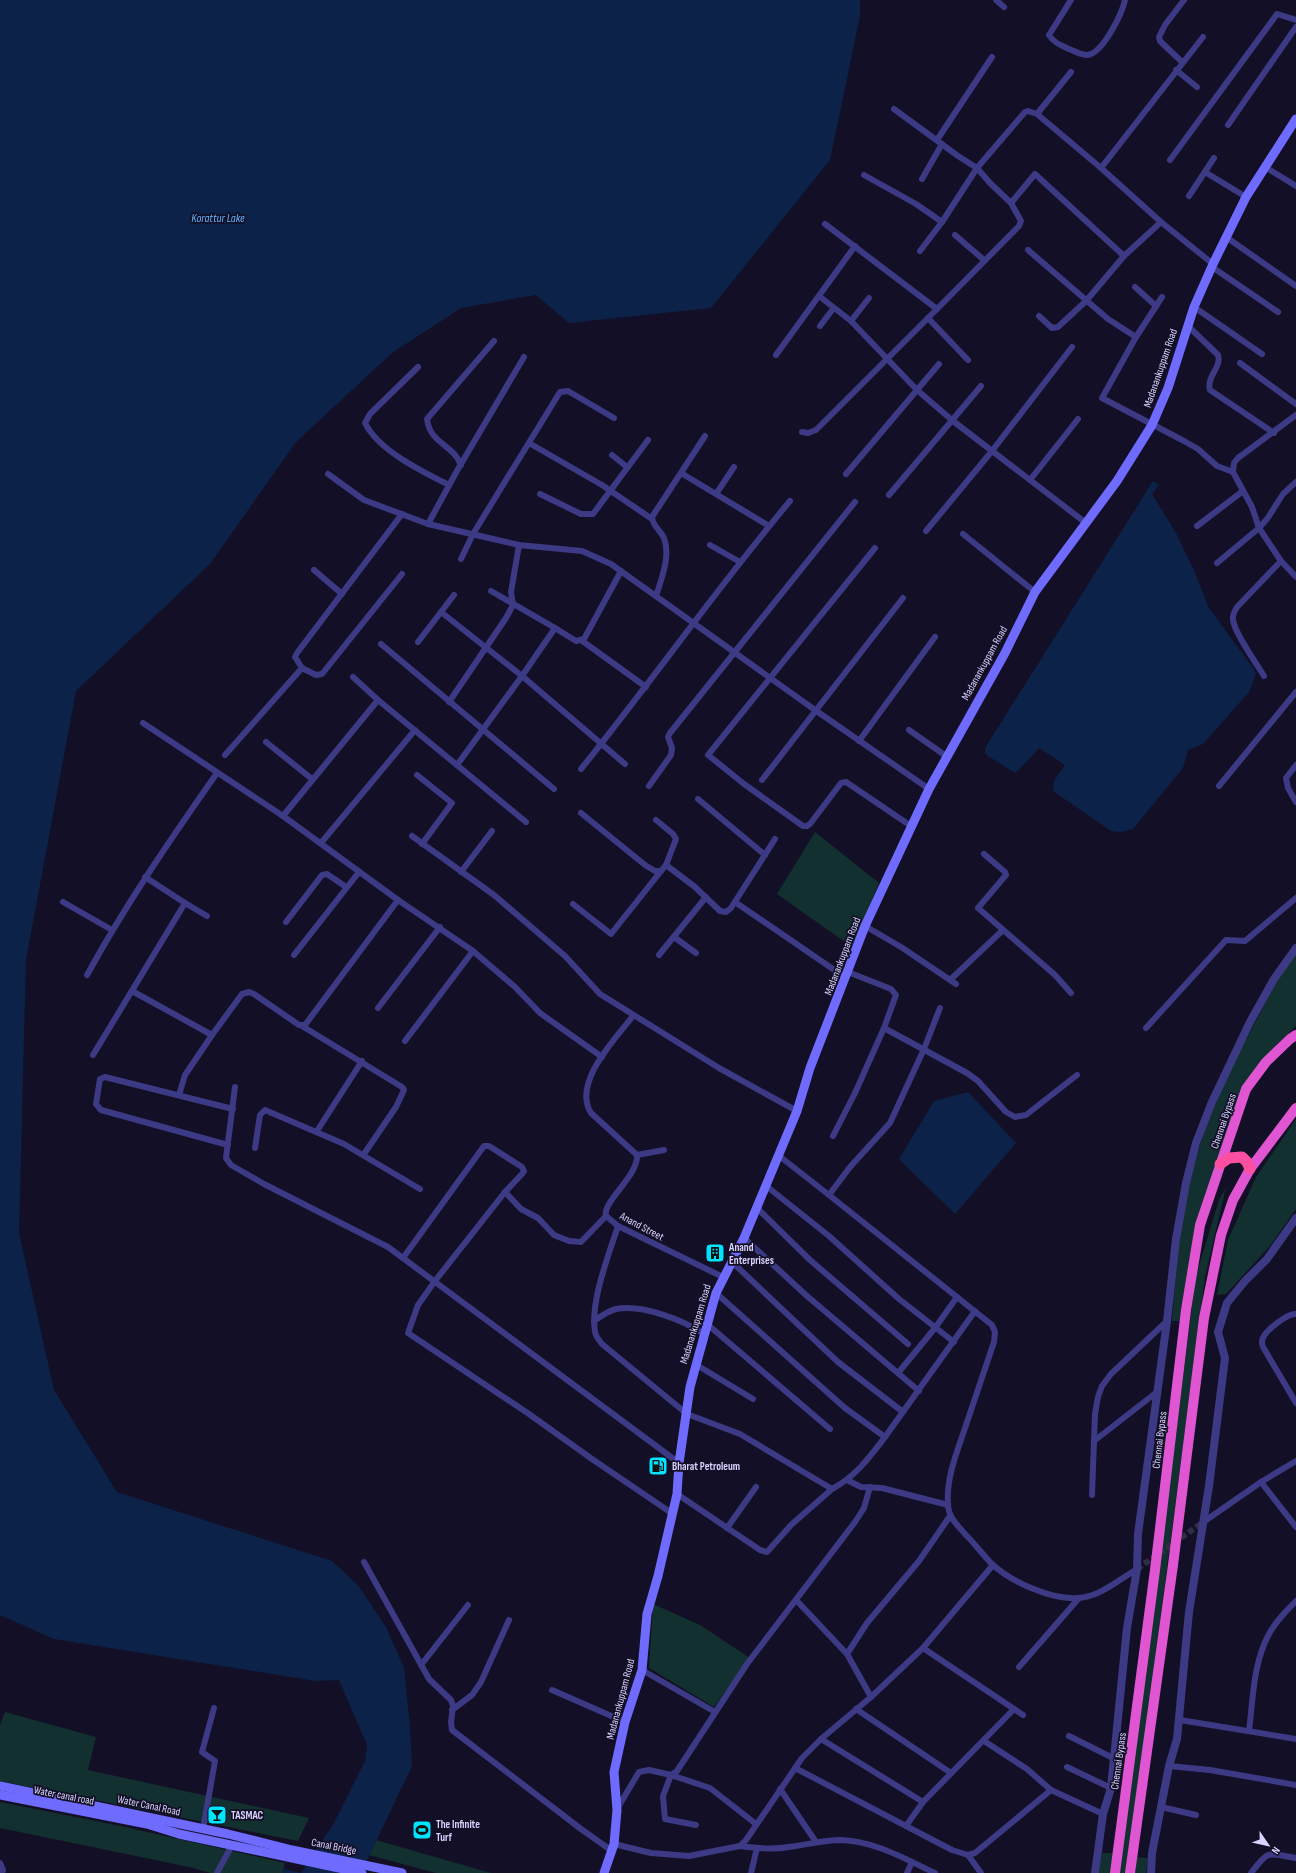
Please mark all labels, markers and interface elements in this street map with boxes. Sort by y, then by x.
water label: Korattur Lake [191,211,245,226]
street label: Madanankuppam Road [1141,327,1180,409]
street label: Madanankuppam Road [959,624,1010,702]
street label: Madanankuppam Road [822,915,863,997]
street label: Chennai Bypass [1208,1092,1239,1150]
street label: Anand Street [617,1209,667,1244]
place label: Anand Enterprises [728,1241,774,1267]
building icon: Anand Enterprises [704,1242,726,1264]
street label: Madanankuppam Road [677,1282,714,1366]
street label: Chennai Bypass [1150,1411,1169,1469]
fuel station icon: Bharat Petroleum [647,1455,669,1477]
place label: Bharat Petroleum [672,1460,740,1473]
street label: Madanankuppam Road [604,1657,638,1741]
street label: Chennai Bypass [1108,1732,1129,1790]
street label: Water canal road [33,1783,96,1808]
street label: Water Canal Road [116,1792,182,1819]
bar icon: TASMAC [206,1804,228,1826]
place label: TASMAC [231,1809,264,1822]
place label: The Infinite Turf [436,1818,480,1844]
sports icon: The Infinite Turf [411,1819,433,1841]
north arrow [1248,1825,1288,1865]
street label: Canal Bridge [310,1836,358,1857]
text: N [1269,1844,1283,1856]

